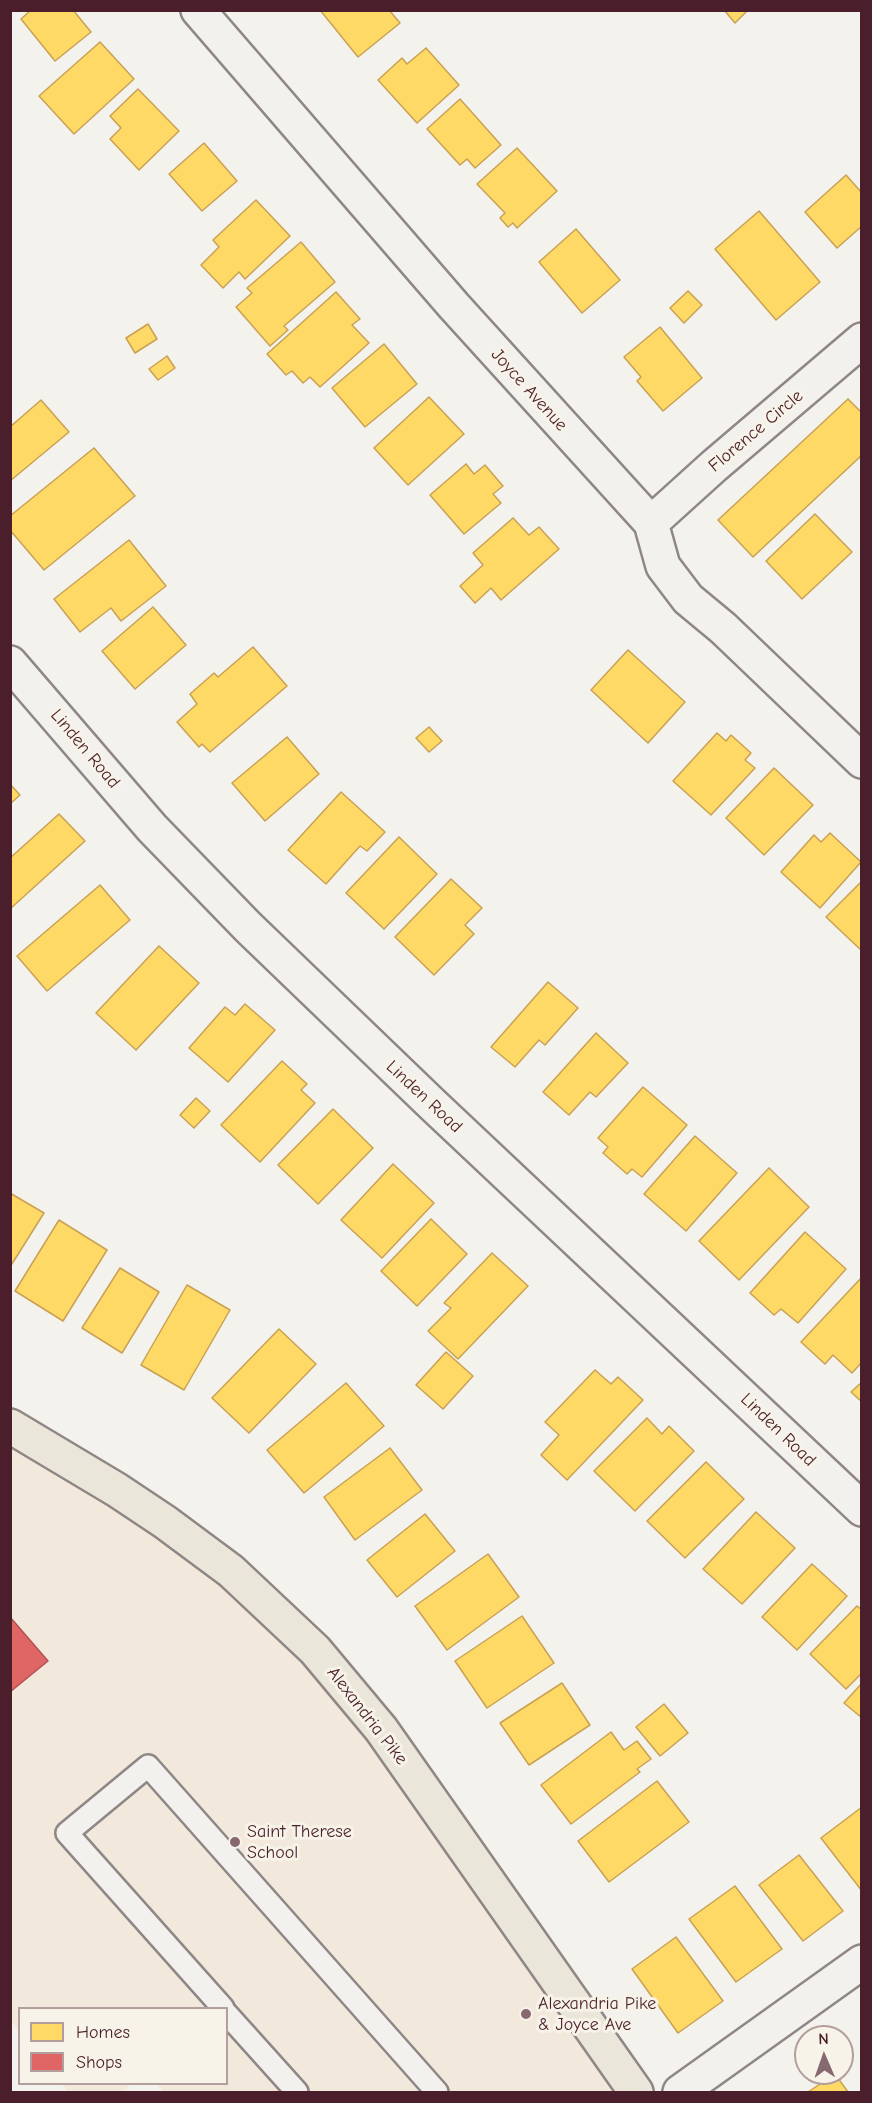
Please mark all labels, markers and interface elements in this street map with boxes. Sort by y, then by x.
street label: Joyce Avenue [486,344,572,436]
street label: Florence Circle [704,385,808,477]
street label: Linden Road [46,705,124,793]
street label: Linden Road [381,1056,467,1138]
street label: Linden Road [736,1389,820,1471]
street label: Alexandria Pike [322,1663,412,1769]
place label: Saint Therese School [247,1821,352,1864]
marker: Saint Therese School [228,1835,242,1849]
place label: Alexandria Pike & Joyce Ave [538,1993,656,2036]
legend [18,2007,228,2085]
marker: Alexandria Pike & Joyce Ave [519,2007,533,2021]
text: Homes [76,2022,130,2043]
north arrow [794,2025,854,2085]
text: N [818,2030,829,2048]
text: Shops [76,2052,122,2073]

